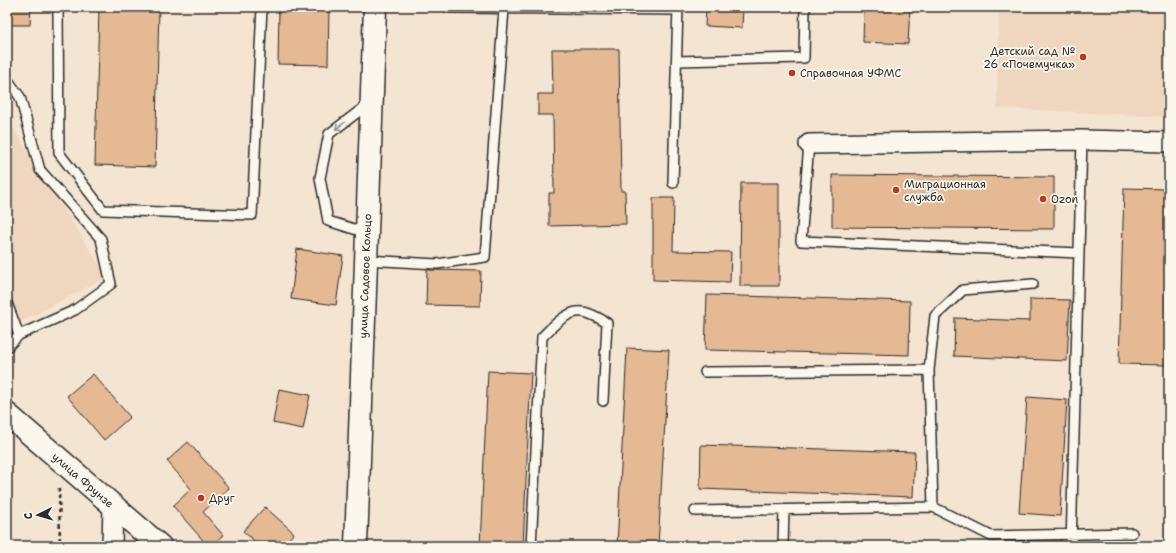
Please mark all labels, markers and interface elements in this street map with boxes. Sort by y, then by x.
place label: Детский сад № 26 «Почемучка» [983,44,1075,72]
marker: Детский сад № 26 «Почемучка» [1078,52,1088,62]
place label: Справочная УФМС [800,66,901,81]
marker: Справочная УФМС [787,68,797,78]
one-way arrow [335,122,346,130]
place label: Миграционная служба [904,177,986,205]
marker: Миграционная служба [891,185,901,195]
place label: Ozon [1051,192,1079,207]
marker: Ozon [1038,194,1048,204]
street label: улица Садовое Кольцо [356,213,375,339]
street label: улица Фрунзе [49,449,117,511]
place label: Друг [209,491,235,506]
marker: Друг [196,493,206,503]
north arrow [18,495,58,535]
text: С [21,512,36,520]

